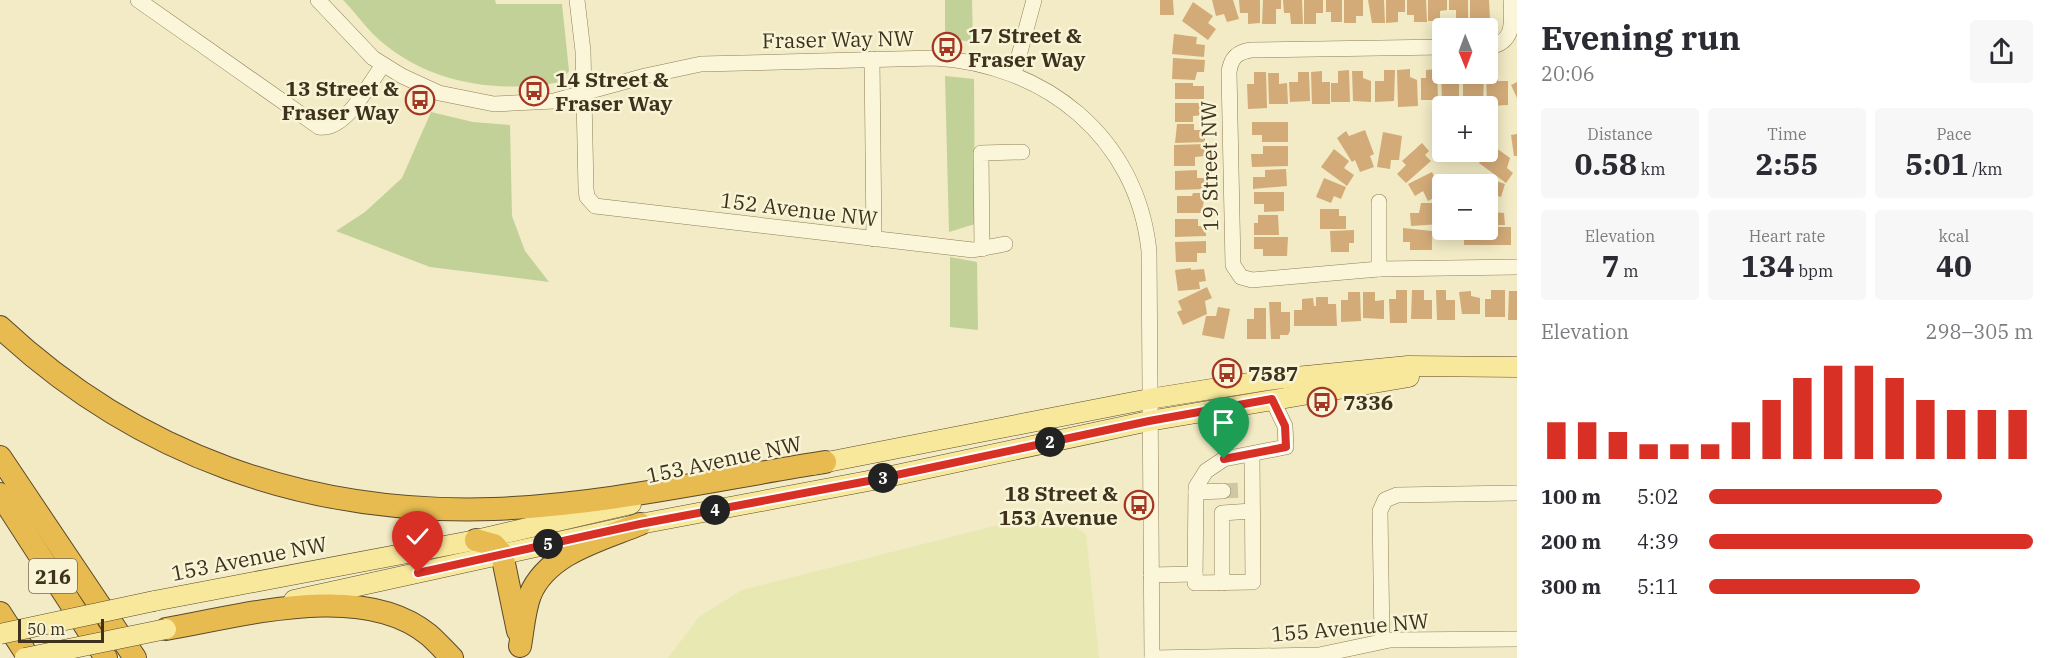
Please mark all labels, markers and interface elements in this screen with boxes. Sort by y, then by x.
text: Evening run [1541,16,1741,59]
north arrow [1432,18,1498,84]
map controls [1432,18,1498,240]
button: share [1970,20,2033,83]
place label: 17 Street & Fraser Way [968,21,1085,73]
street label: Fraser Way NW [762,24,914,54]
bus stop icon: 17 Street & Fraser Way [931,31,963,63]
text: 20:06 [1541,60,1595,87]
place label: 14 Street & Fraser Way [555,65,672,117]
place label: 13 Street & Fraser Way [282,74,399,126]
bus stop icon: 14 Street & Fraser Way [518,75,550,107]
bus stop icon: 13 Street & Fraser Way [404,84,436,116]
button: + [1432,96,1498,162]
street label: 19 Street NW [1194,100,1224,232]
text: Distance [1587,124,1653,144]
text: Time [1767,124,1807,144]
text: Pace [1936,124,1972,144]
text: 0.58 [1575,144,1637,183]
text: 2:55 [1755,144,1819,183]
text: 5:01 [1905,144,1968,183]
text: km [1637,159,1665,179]
text: /km [1968,159,2003,179]
button: − [1432,174,1498,240]
street label: 152 Avenue NW [719,185,879,233]
text: Elevation [1585,226,1655,246]
text: Heart rate [1749,226,1825,246]
text: kcal [1939,226,1969,246]
text: 7 [1602,246,1620,285]
text: 134 [1741,246,1795,285]
text: 40 [1936,246,1972,285]
text: m [1620,261,1638,281]
text: bpm [1795,261,1833,281]
text: Elevation [1541,318,1629,345]
text: 298–305 m [1926,318,2033,345]
bus stop icon: 7587 [1211,357,1243,389]
place label: 7587 [1248,359,1298,387]
bus stop icon: 7336 [1306,386,1338,418]
place label: 7336 [1343,388,1393,416]
pin [1198,397,1249,459]
icon: arrive [1207,406,1240,439]
pin: 2 [1035,427,1065,457]
street label: 153 Avenue NW [644,429,804,489]
text: 2 [1045,432,1055,452]
pin: 3 [868,463,898,493]
text: 3 [878,468,888,488]
place label: 18 Street & 153 Avenue [998,479,1118,531]
text: 100 m [1541,483,1601,510]
text: 5:02 [1637,483,1679,510]
bus stop icon: 18 Street & 153 Avenue [1123,489,1155,521]
pin: 4 [700,495,730,525]
text: 4 [710,500,720,520]
pin [392,511,443,573]
icon: check [401,520,434,553]
text: 200 m [1541,528,1601,555]
text: 4:39 [1637,528,1679,555]
street label: 153 Avenue NW [169,529,329,587]
pin: 5 [533,529,563,559]
text: 5 [543,534,553,554]
road number: 216 [29,559,77,593]
text: 300 m [1541,573,1601,600]
text: 5:11 [1637,573,1679,600]
street label: 155 Avenue NW [1270,606,1430,648]
scale bar [18,616,104,644]
text: 50 m [27,619,65,639]

